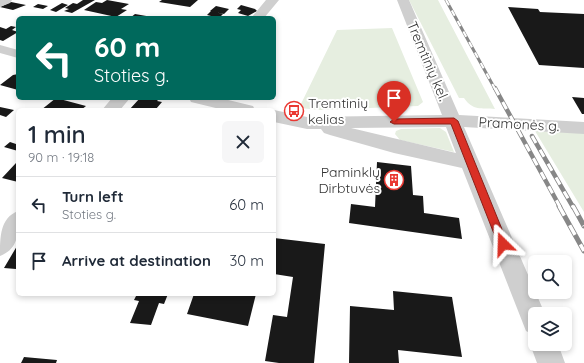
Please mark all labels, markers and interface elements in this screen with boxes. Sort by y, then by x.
street label: Tremtinių kel. [403,18,453,104]
text: 60 m [94,29,160,64]
icon: left [28,32,80,84]
text: Stoties g. [94,64,169,87]
pin [377,81,411,122]
icon: arrive [383,87,405,109]
place label: Tremtinių kelias [308,94,368,128]
bus stop icon: Tremtinių kelias [283,100,305,122]
street label: Pramonės g. [478,113,560,135]
text: 1 min [28,119,86,149]
button: close [222,121,264,163]
text: 90 m · 19:18 [28,149,94,165]
place label: Paminklų Dirbtuvės [319,163,380,197]
building icon: Paminklų Dirbtuvės [383,169,405,191]
text: Turn left [62,187,124,206]
icon: left [28,194,50,216]
text: 60 m [229,195,264,214]
text: Stoties g. [62,206,116,222]
position arrow [482,223,524,265]
icon: arrive [28,250,50,272]
text: Arrive at destination [62,251,211,270]
text: 30 m [229,251,264,270]
map controls [528,255,572,351]
button: search [528,255,572,299]
button: layers [528,307,572,351]

